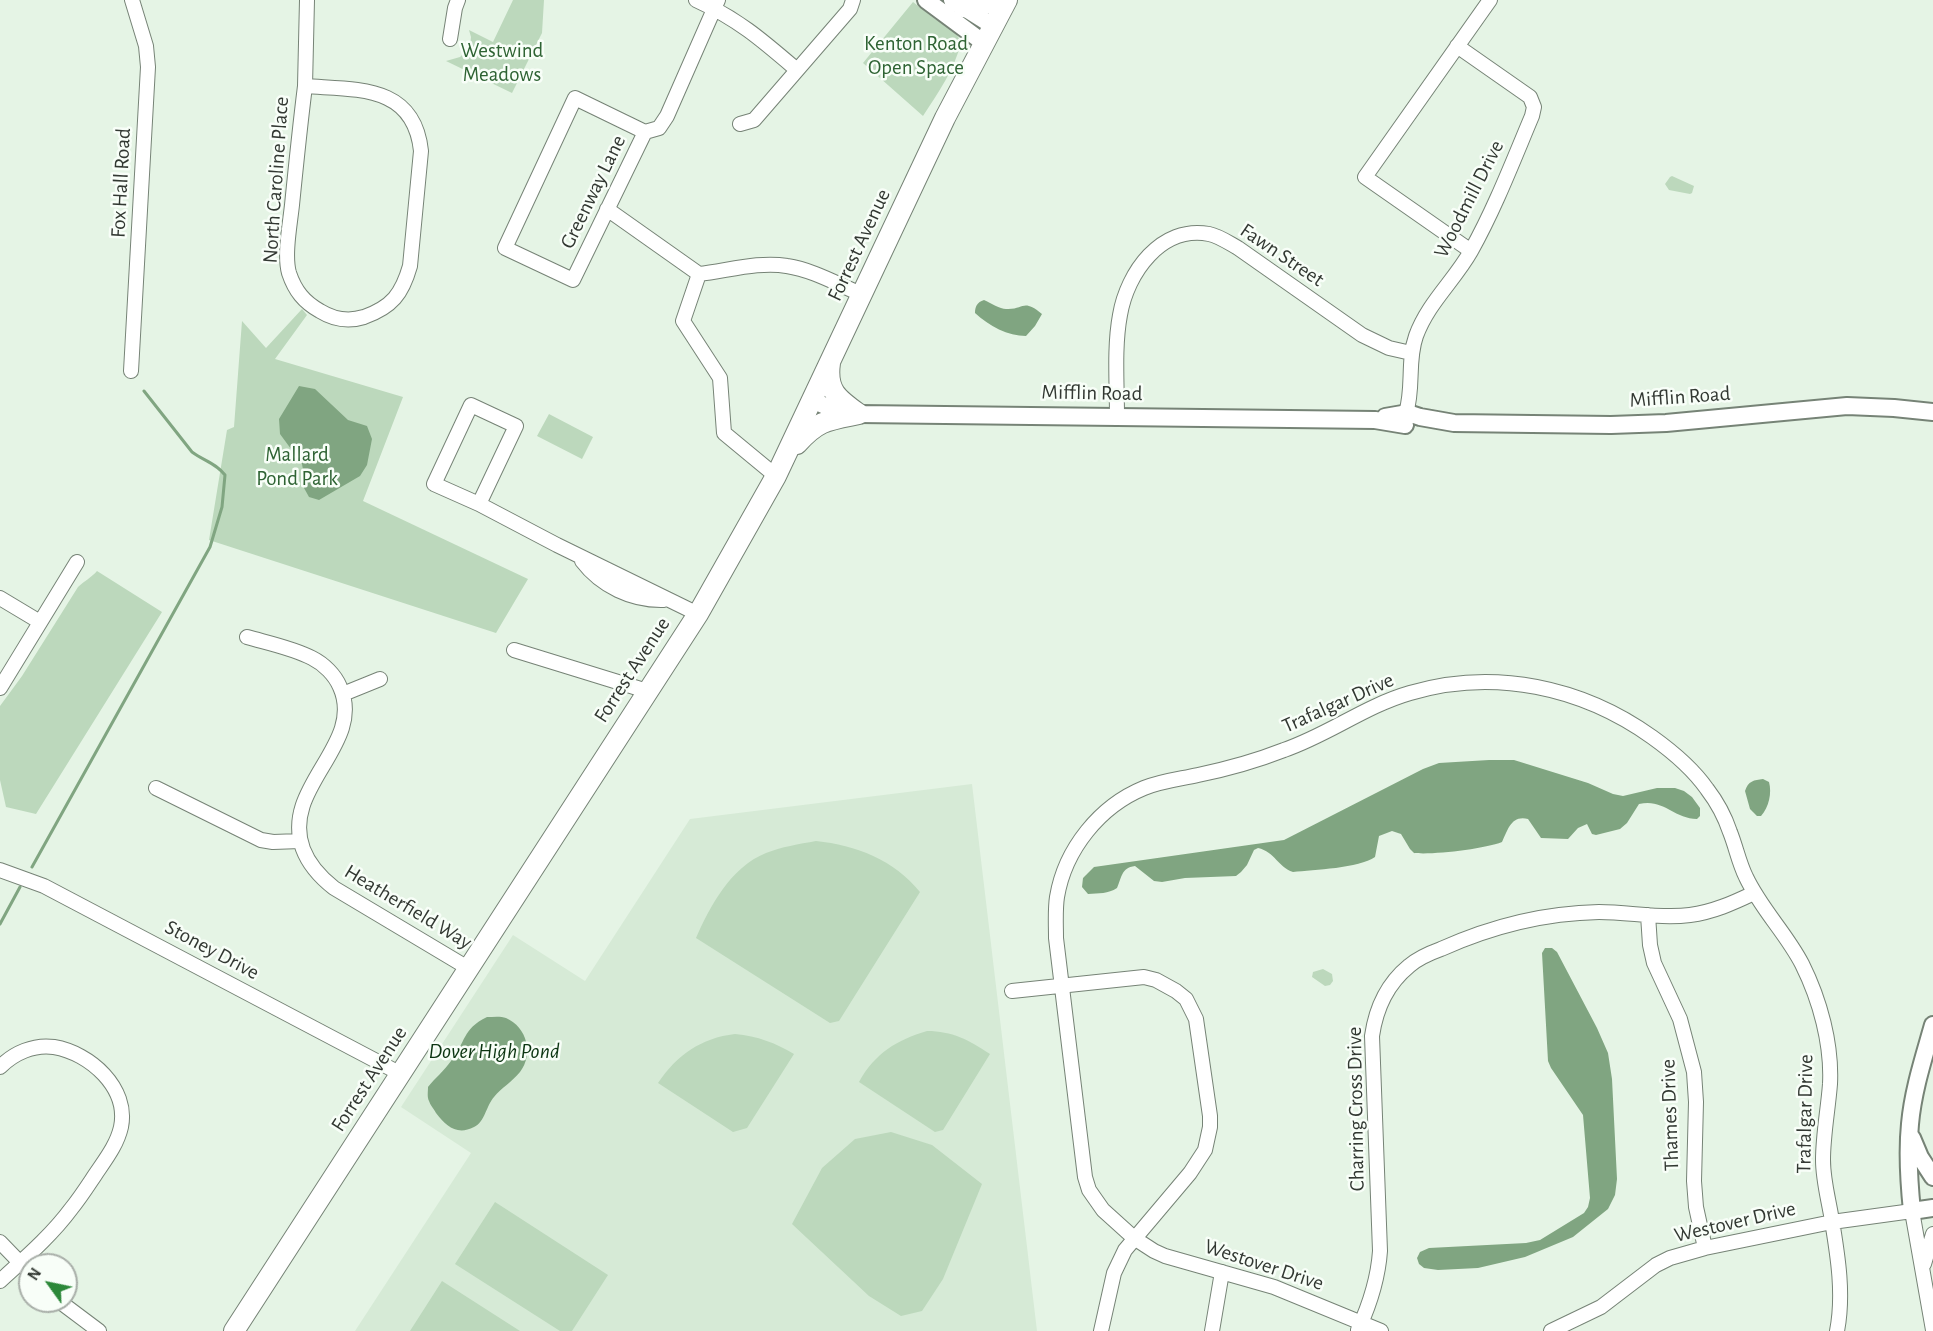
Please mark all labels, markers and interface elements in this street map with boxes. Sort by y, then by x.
park label: Kenton Road Open Space [864,31,968,81]
park label: Westwind Meadows [461,38,543,88]
street label: North Caroline Place [258,96,294,264]
street label: Fox Hall Road [106,127,136,239]
street label: Greenway Lane [555,131,631,253]
street label: Woodmill Drive [1429,136,1509,262]
street label: Forrest Avenue [822,185,896,305]
street label: Fawn Street [1235,218,1329,292]
street label: Mifflin Road [1041,380,1143,406]
street label: Mifflin Road [1629,381,1731,413]
park label: Mallard Pond Park [256,442,338,492]
street label: Forrest Avenue [589,612,675,728]
street label: Trafalgar Drive [1278,667,1398,739]
street label: Heatherfield Way [340,859,476,955]
street label: Stoney Drive [161,915,263,985]
street label: Forrest Avenue [326,1021,412,1137]
street label: Charring Cross Drive [1342,1026,1370,1192]
water label: Dover High Pond [428,1038,560,1064]
street label: Trafalgar Drive [1791,1054,1819,1174]
street label: Thames Drive [1655,1059,1685,1171]
street label: Westover Drive [1672,1196,1798,1248]
street label: Westover Drive [1201,1234,1327,1296]
north arrow [18,1253,78,1313]
text: N [25,1265,44,1283]

